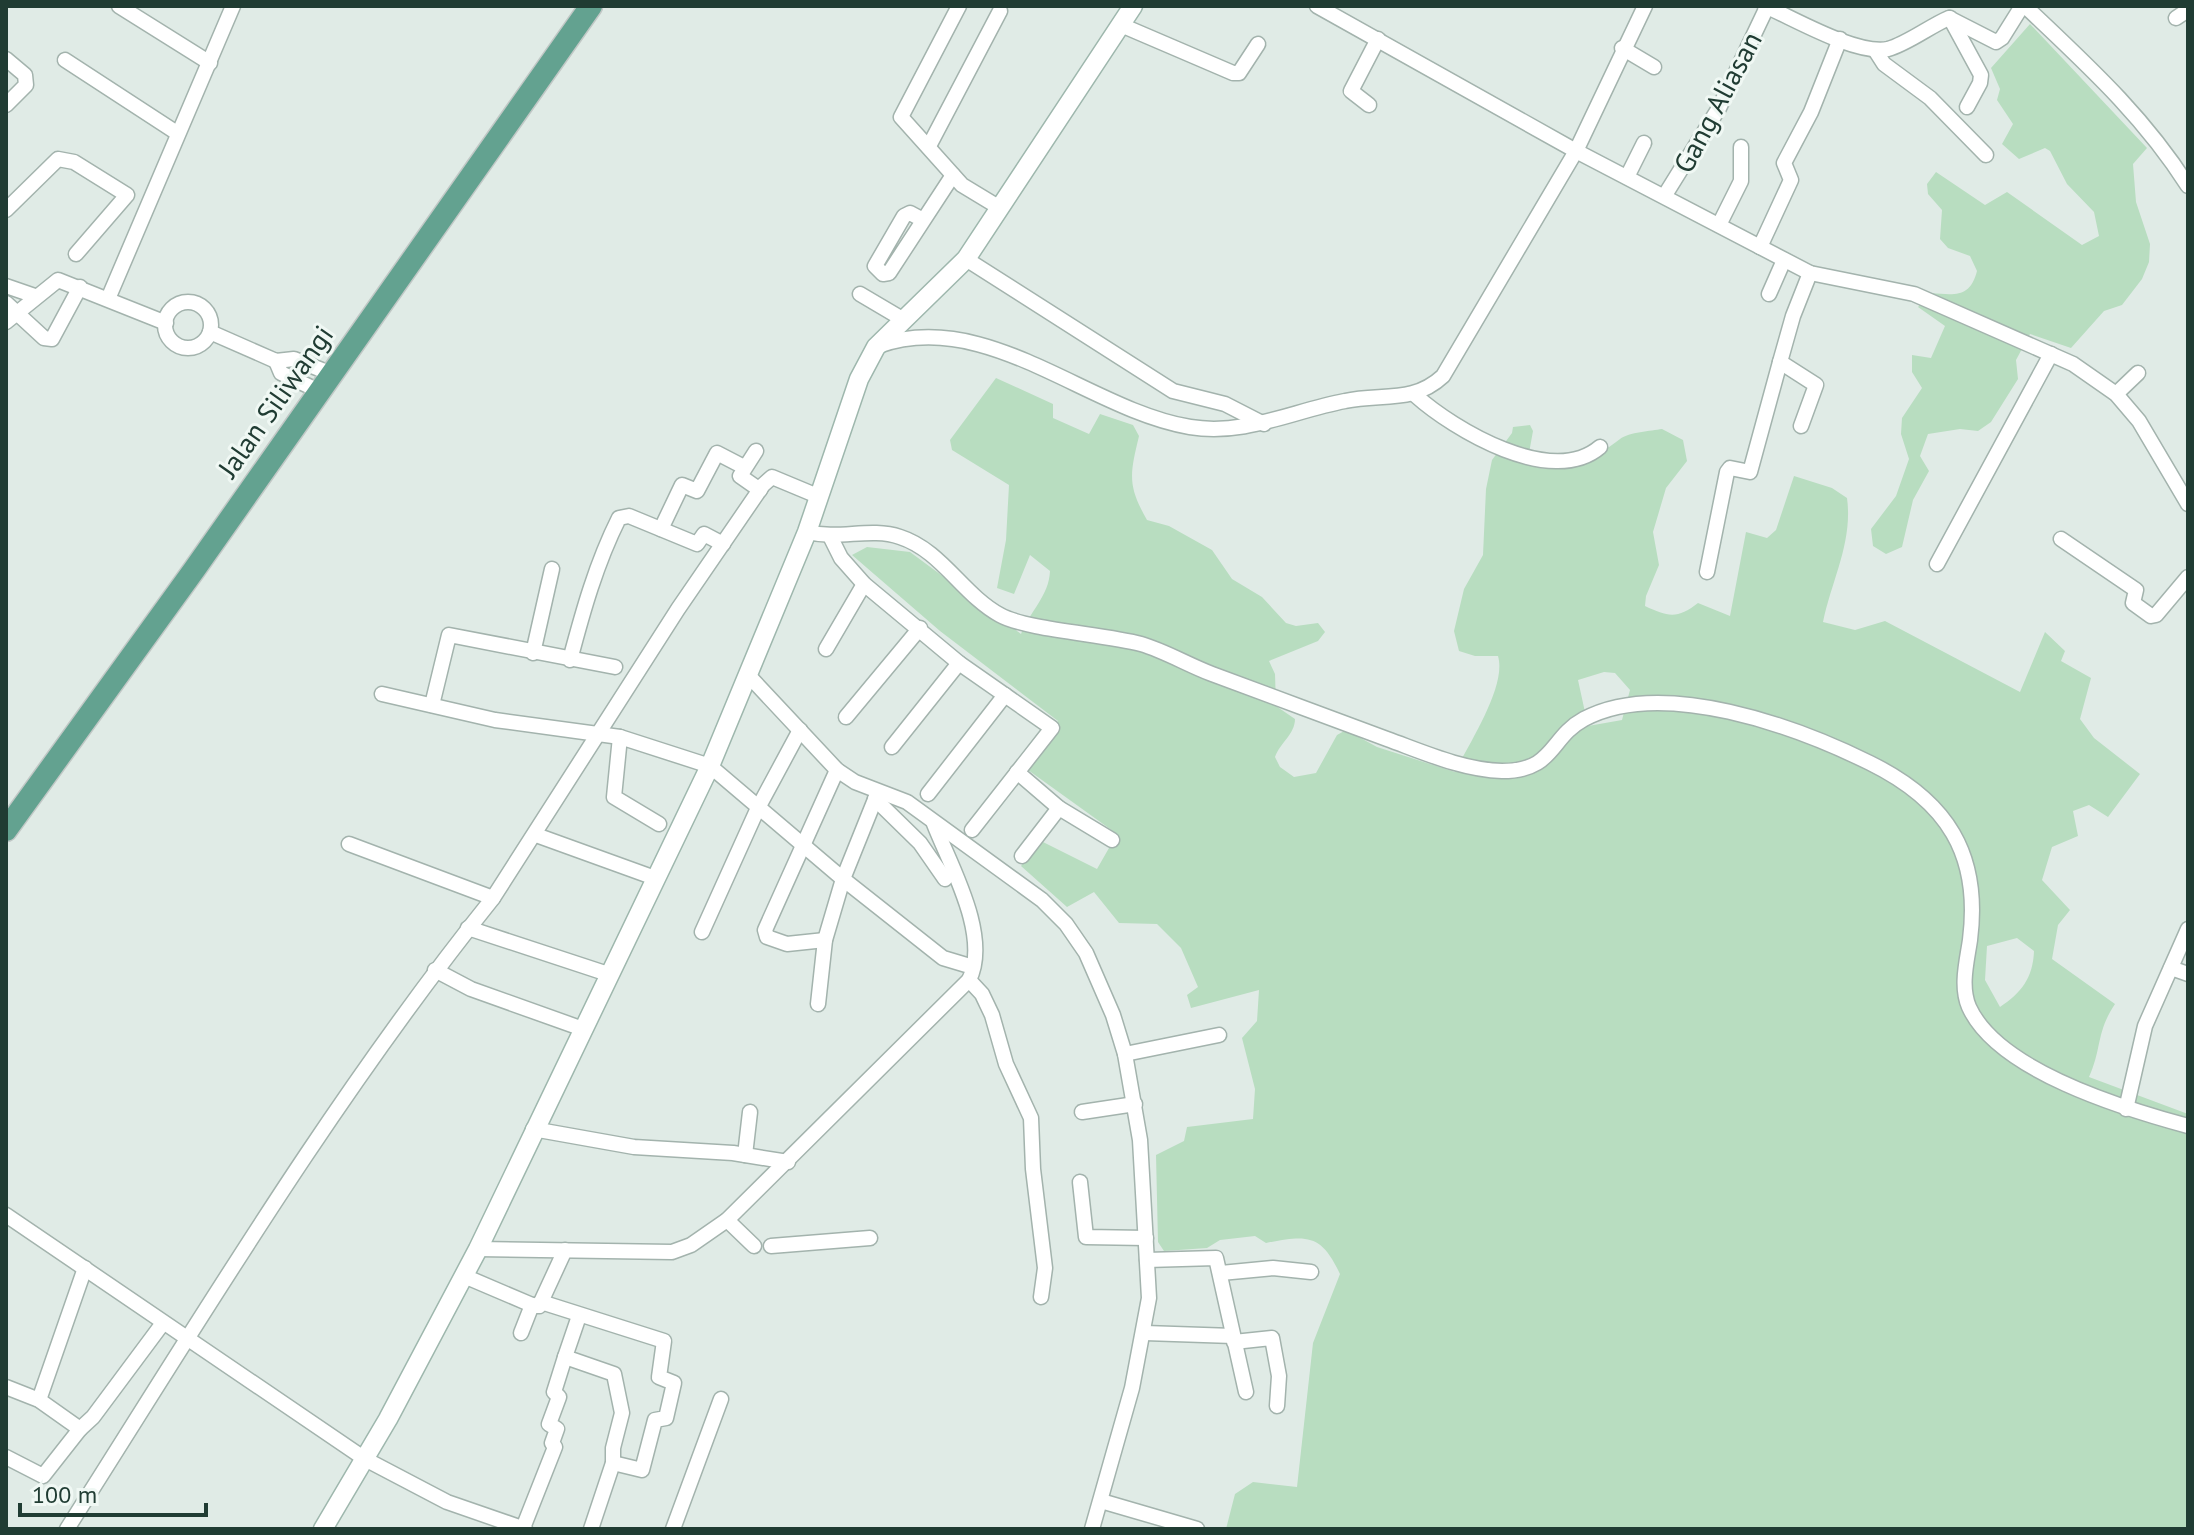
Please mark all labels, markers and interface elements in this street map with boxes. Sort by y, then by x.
street label: Gang Aliasan [1664,25,1770,179]
street label: Jalan Siliwangi [208,318,341,485]
scale bar [20,1467,206,1517]
text: 100 m [32,1479,97,1510]

